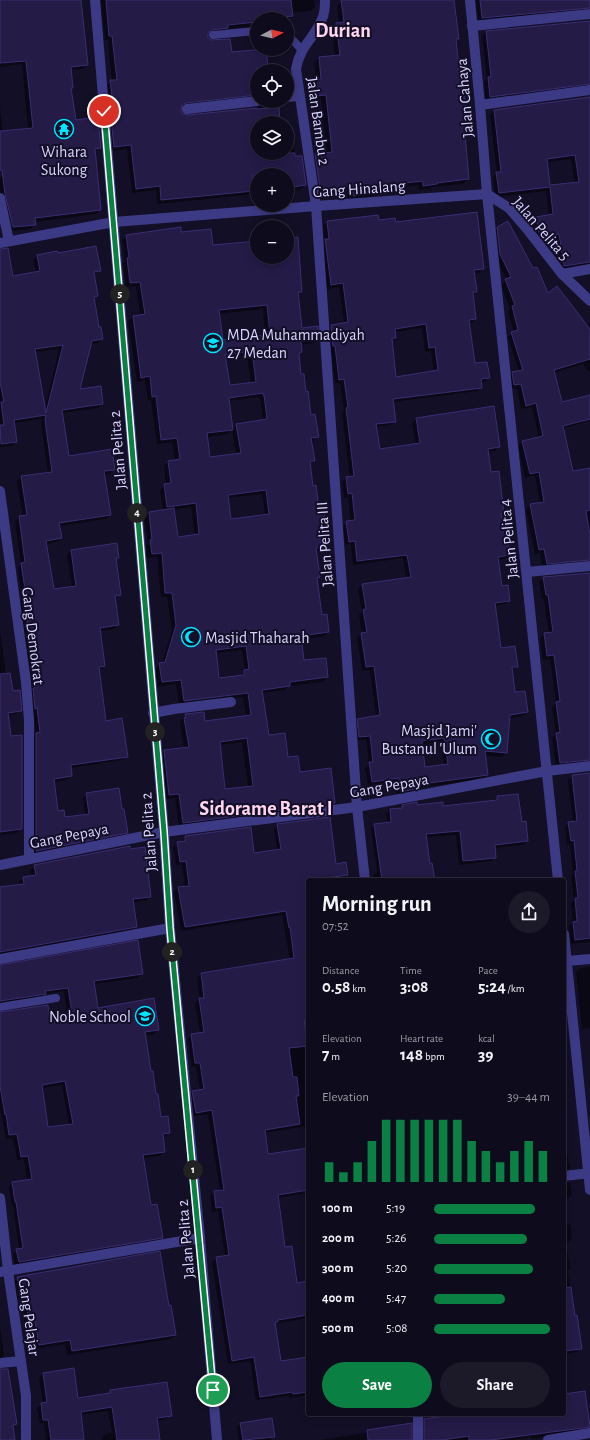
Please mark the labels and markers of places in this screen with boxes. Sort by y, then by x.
pin [87,94,121,128]
temple icon: Wihara Sukong [53,118,75,140]
place label: Wihara Sukong [41,144,87,178]
pin: 5 [110,284,130,304]
place label: MDA Muhammadiyah 27 Medan [227,327,365,361]
school or university icon: MDA Muhammadiyah 27 Medan [202,332,224,354]
pin: 4 [127,503,147,523]
mosque icon: Masjid Thaharah [180,626,202,648]
place label: Masjid Thaharah [205,630,309,647]
pin: 3 [145,722,165,742]
place label: Masjid Jami' Bustanul 'Ulum [382,723,477,757]
mosque icon: Masjid Jami' Bustanul 'Ulum [480,728,502,750]
pin: 2 [162,942,182,962]
school or university icon: Noble School [134,1005,156,1027]
place label: Noble School [49,1009,131,1025]
pin: 1 [183,1160,203,1180]
pin [196,1373,230,1407]

